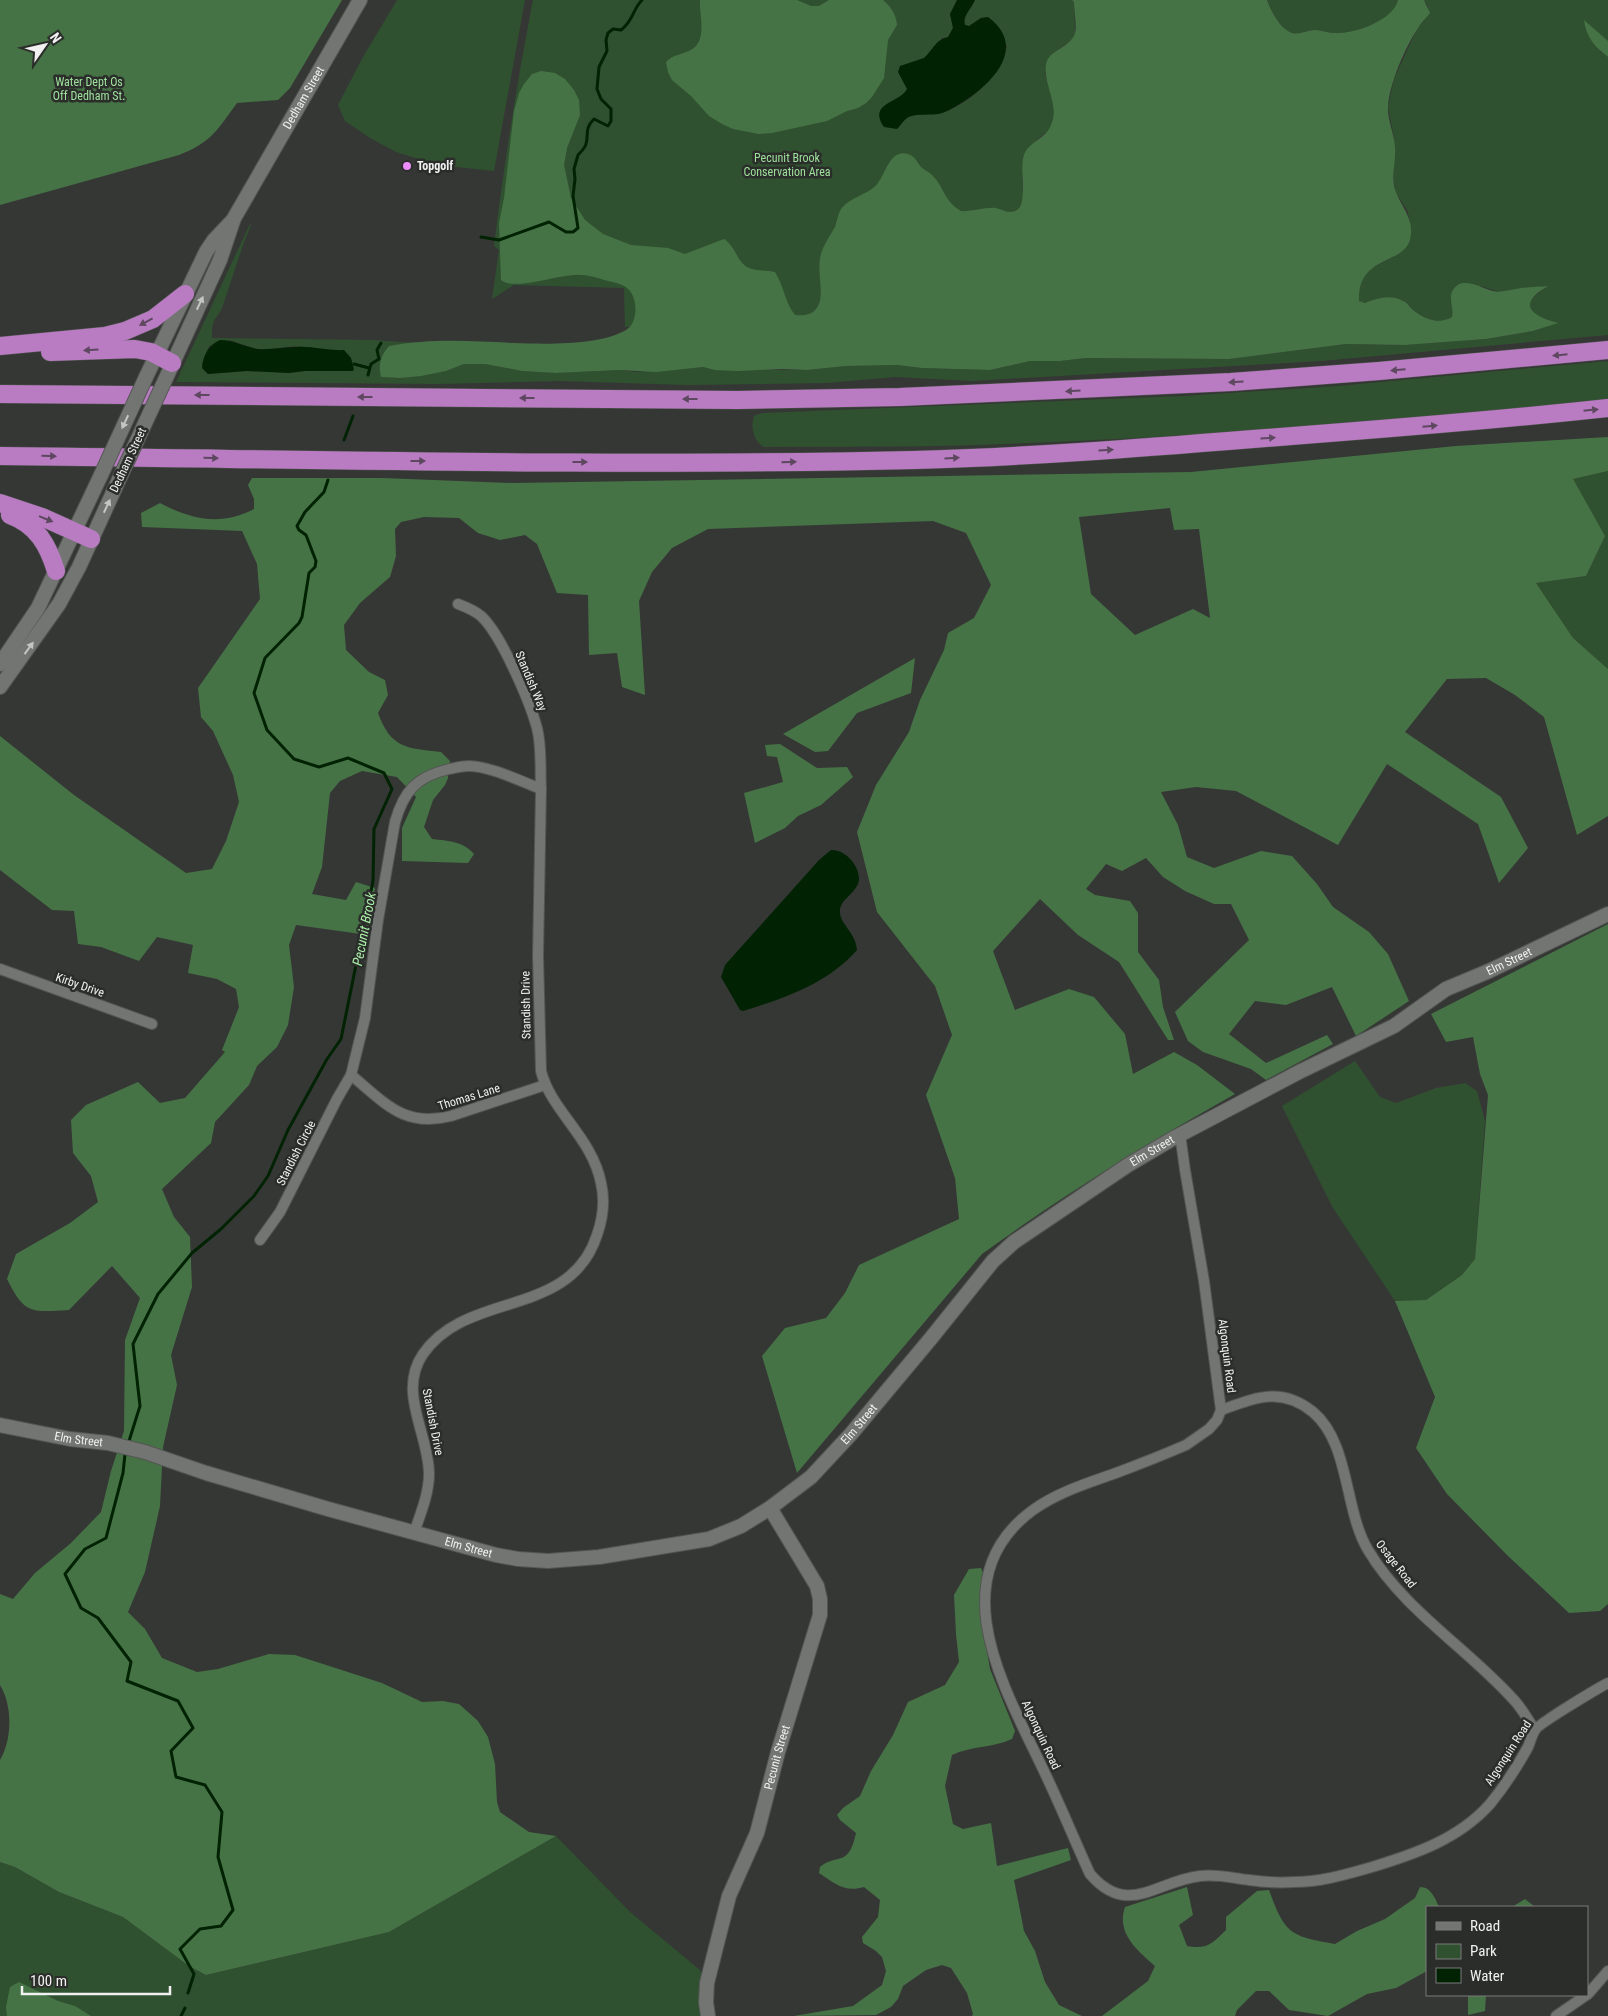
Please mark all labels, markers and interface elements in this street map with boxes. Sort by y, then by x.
north arrow [20,20,70,70]
text: N [47,30,65,46]
street label: Dedham Street [280,63,327,131]
park label: Water Dept Os Off Dedham St. [53,75,125,103]
park label: Pecunit Brook Conservation Area [743,151,831,179]
place label: Topgolf [417,159,453,173]
marker: Topgolf [401,160,413,172]
one-way arrow [197,296,205,310]
one-way arrow [139,318,153,326]
one-way arrow [83,346,99,354]
one-way arrow [1551,351,1567,359]
one-way arrow [1389,366,1405,374]
one-way arrow [1227,378,1243,386]
one-way arrow [1065,387,1081,395]
one-way arrow [194,391,210,399]
one-way arrow [356,393,372,401]
one-way arrow [519,394,535,402]
one-way arrow [681,395,697,403]
one-way arrow [1584,406,1600,414]
one-way arrow [121,415,129,429]
one-way arrow [1422,422,1438,430]
street label: Dedham Street [107,425,149,495]
one-way arrow [1260,434,1276,442]
one-way arrow [1098,446,1114,454]
one-way arrow [41,452,57,460]
one-way arrow [203,454,219,462]
one-way arrow [944,454,960,462]
one-way arrow [410,457,426,465]
one-way arrow [573,458,589,466]
one-way arrow [781,458,797,466]
one-way arrow [103,499,111,513]
one-way arrow [39,515,54,523]
one-way arrow [24,641,34,655]
street label: Standish Way [512,649,550,713]
water label: Pecunit Brook [349,890,379,967]
street label: Elm Street [1484,944,1534,978]
street label: Kirby Drive [54,970,107,1000]
street label: Standish Drive [518,971,534,1039]
street label: Thomas Lane [436,1081,502,1113]
street label: Standish Circle [274,1118,319,1188]
street label: Elm Street [1127,1132,1177,1169]
street label: Algonquin Road [1216,1318,1239,1394]
street label: Standish Drive [420,1387,446,1457]
street label: Elm Street [838,1401,880,1447]
street label: Elm Street [53,1429,104,1449]
street label: Elm Street [443,1534,494,1561]
street label: Osage Road [1373,1537,1419,1591]
street label: Algonquin Road [1019,1698,1063,1772]
street label: Algonquin Road [1482,1718,1534,1788]
street label: Pecunit Street [761,1723,793,1791]
legend [1426,1906,1588,1996]
text: Road [1470,1917,1500,1935]
text: Park [1470,1942,1497,1960]
scale bar [22,1964,170,1996]
text: Water [1470,1967,1505,1985]
text: 100 m [30,1972,67,1990]

